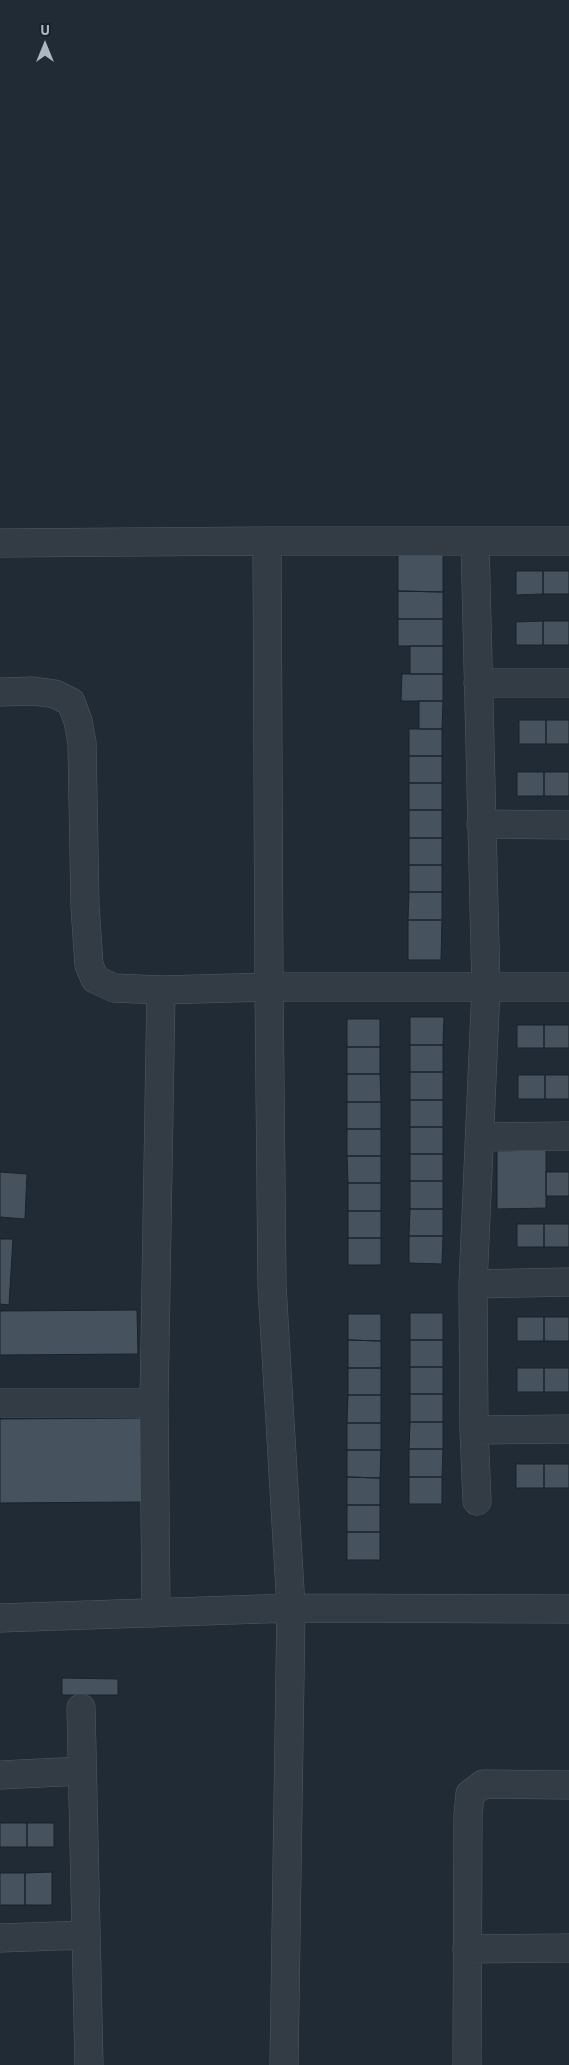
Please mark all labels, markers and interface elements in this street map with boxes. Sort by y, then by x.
north arrow [20,20,70,70]
text: U [40,21,50,39]

